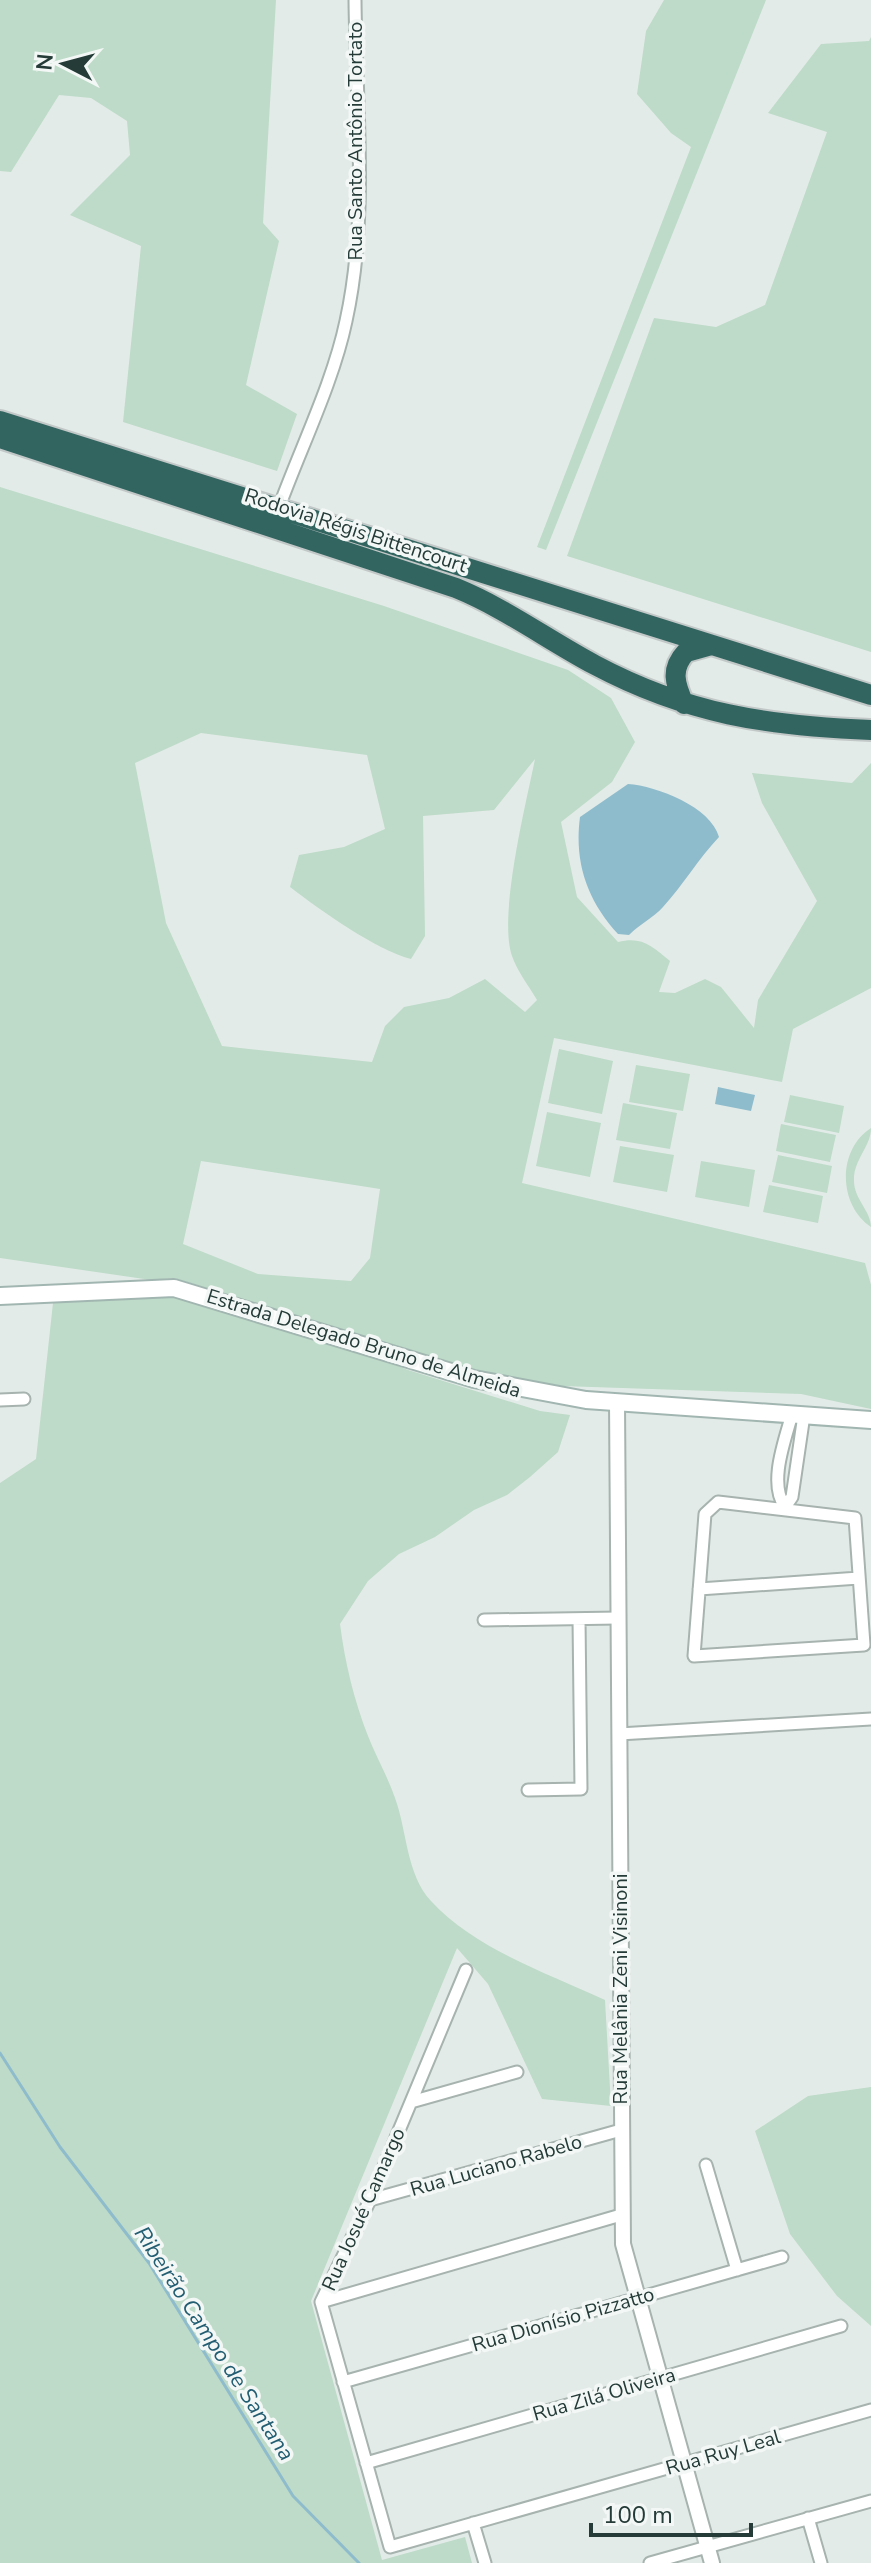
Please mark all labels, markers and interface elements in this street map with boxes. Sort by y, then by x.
street label: Rua Santo Antônio Tortato [342,22,369,260]
north arrow [24,24,104,104]
text: N [29,52,61,72]
street label: Rodovia Régis Bittencourt [241,482,471,580]
street label: Estrada Delegado Bruno de Almeida [203,1283,524,1404]
street label: Rua Melânia Zeni Visinoni [607,1874,634,2104]
street label: Rua Josué Camargo [315,2123,412,2295]
street label: Rua Luciano Rabelo [407,2128,585,2203]
water label: Ribeirão Campo de Santana [127,2221,301,2467]
street label: Rua Dionísio Pizzatto [469,2281,657,2358]
street label: Rua Zilá Oliveira [530,2361,679,2428]
street label: Rua Ruy Leal [663,2423,784,2482]
scale bar [591,2487,751,2537]
text: 100 m [603,2499,673,2531]

